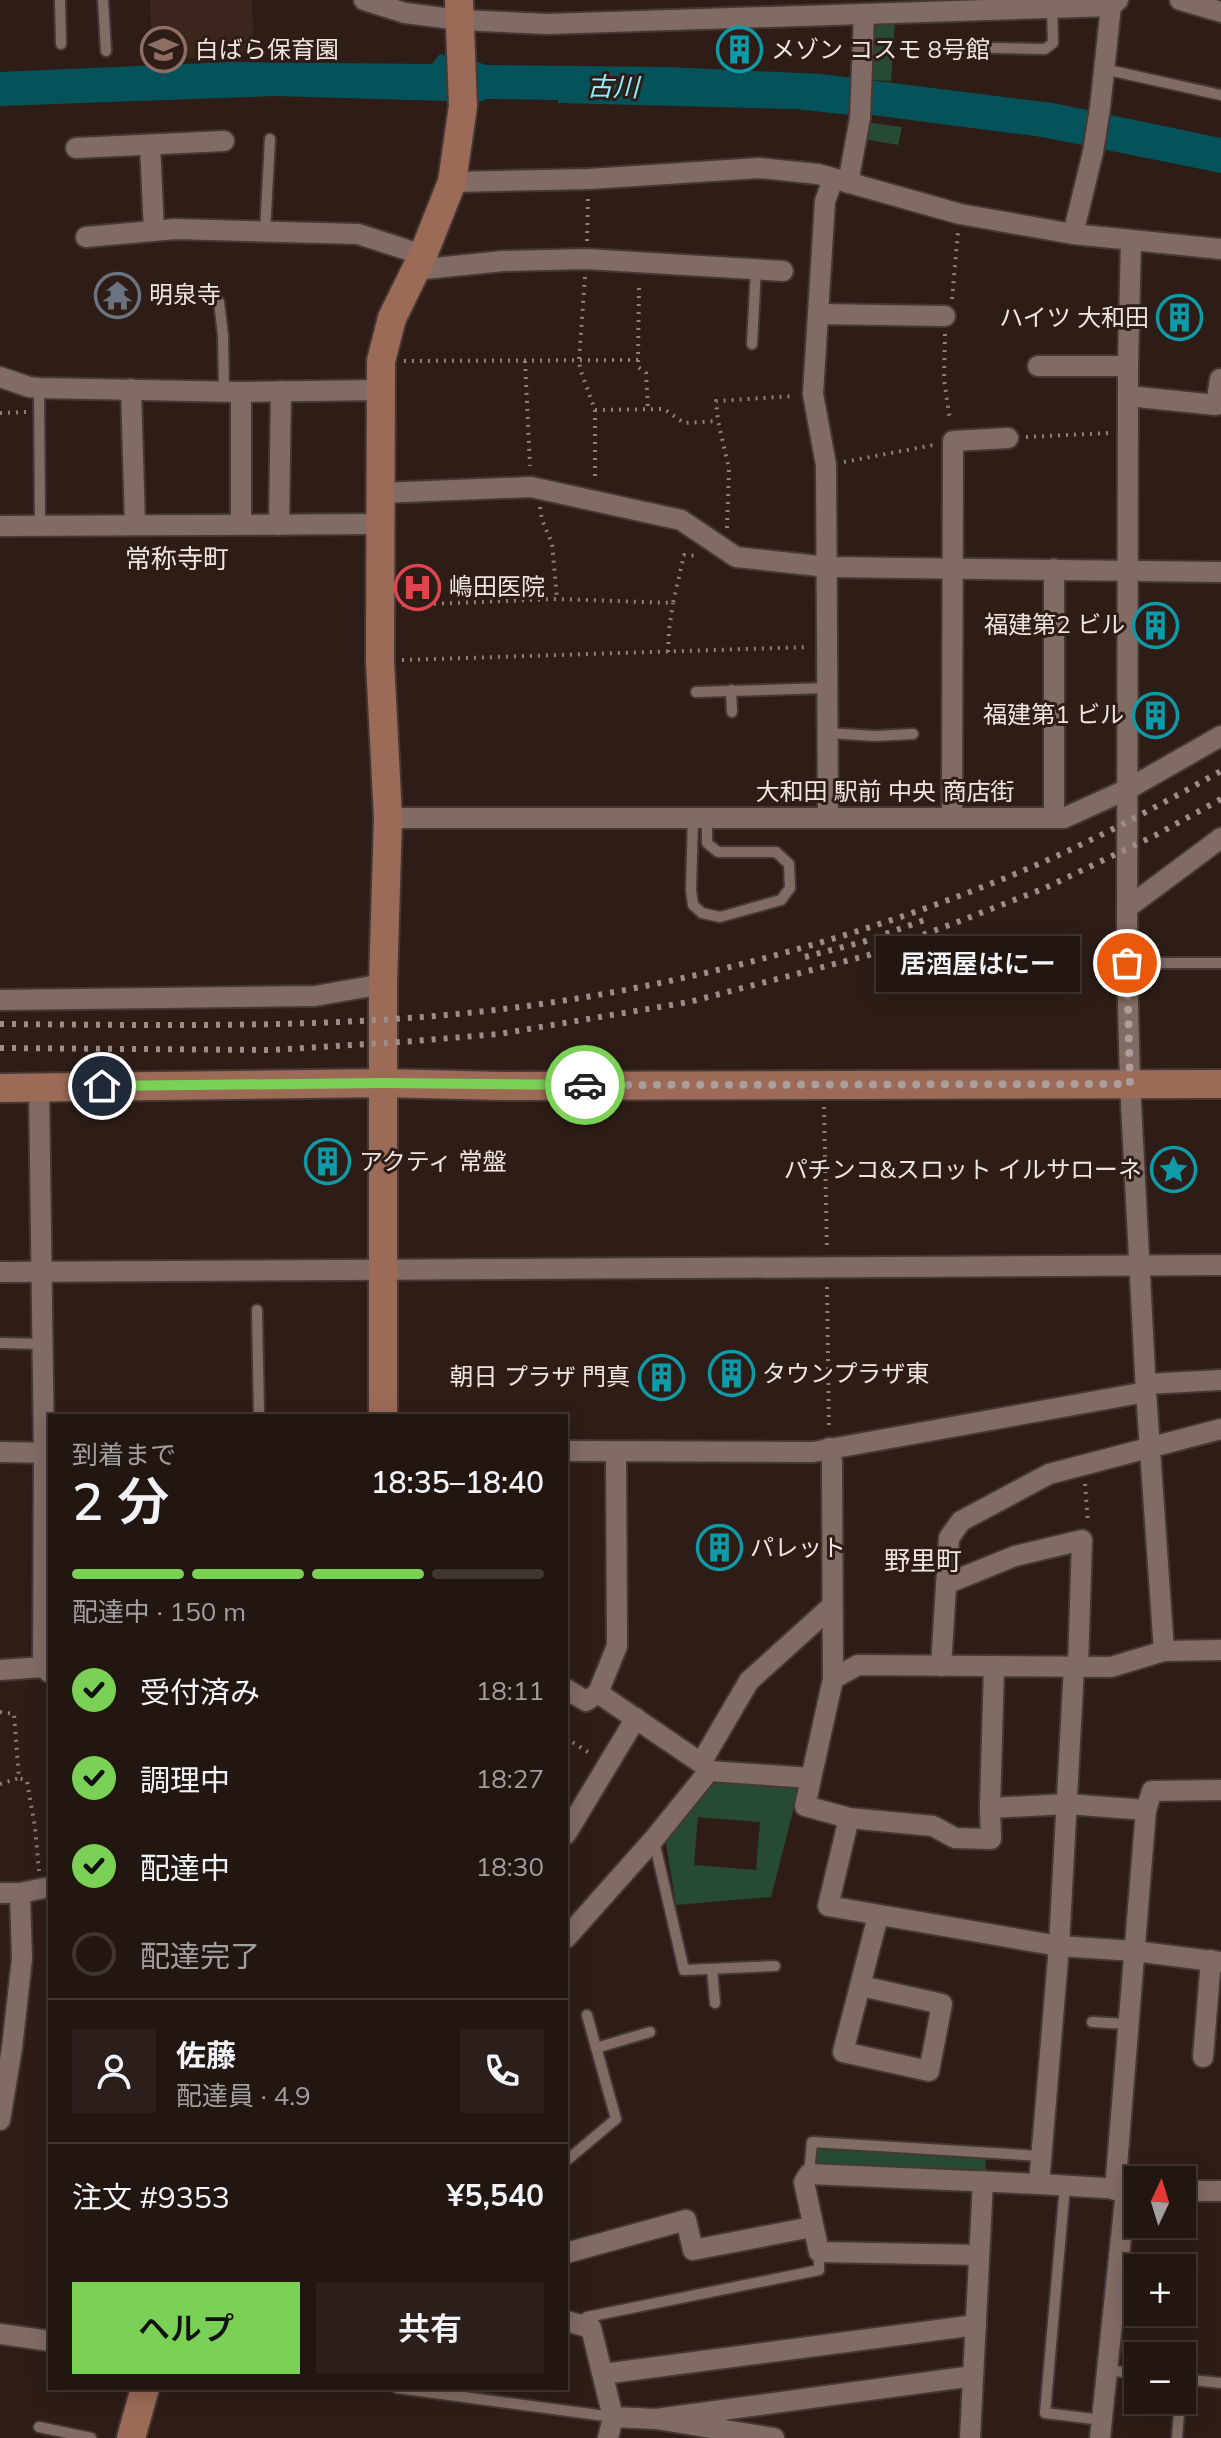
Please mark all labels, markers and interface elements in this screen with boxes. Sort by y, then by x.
school or university icon: 白ばら保育園 [140,26,188,74]
building icon: メゾン コスモ 8号館 [716,26,764,74]
place label: 白ばら保育園 [195,34,339,64]
place label: メゾン コスモ 8号館 [771,34,990,64]
water label: 古川 [587,70,642,104]
temple icon: 明泉寺 [94,271,142,319]
place label: 明泉寺 [149,279,221,309]
building icon: ハイツ 大和田 [1156,294,1204,342]
place label: ハイツ 大和田 [999,302,1149,332]
district label: 常称寺町 [125,542,229,575]
hospital icon: 嶋田医院 [394,563,442,611]
place label: 嶋田医院 [449,571,545,601]
building icon: 福建第2 ビル [1132,601,1180,649]
place label: 福建第2 ビル [984,609,1125,639]
building icon: 福建第1 ビル [1131,691,1179,739]
place label: 福建第1 ビル [983,699,1124,729]
street label: 大和田 駅前 中央 商店街 [756,776,1014,806]
pin [1093,929,1161,997]
callout: 居酒屋はにー [875,935,1079,991]
icon: bag [1105,941,1149,985]
text: 居酒屋はにー [900,947,1056,980]
courier [545,1045,625,1125]
pin [68,1052,136,1120]
icon: car [563,1063,607,1107]
icon: home [80,1064,124,1108]
building icon: アクティ 常盤 [304,1138,352,1186]
place label: アクティ 常盤 [359,1146,507,1176]
place icon: パチンコ&スロット イルサローネ [1149,1146,1197,1194]
place label: パチンコ&スロット イルサローネ [784,1154,1142,1184]
building icon: タウンプラザ東 [707,1350,755,1398]
building icon: 朝日 プラザ 門真 [637,1353,685,1401]
place label: タウンプラザ東 [762,1358,929,1388]
place label: 朝日 プラザ 門真 [449,1361,630,1391]
text: 到着まで [72,1438,176,1471]
text: 18:35–18:40 [371,1463,544,1501]
text: 2 分 [72,1468,169,1533]
building icon: パレット [695,1524,743,1572]
place label: パレット [750,1532,846,1562]
district label: 野里町 [884,1544,962,1577]
text: 配達中 · 150 m [72,1595,246,1628]
icon: check [72,1668,116,1712]
text: 受付済み [140,1673,260,1711]
text: 18:11 [476,1674,544,1707]
icon: check [72,1756,116,1800]
text: 調理中 [140,1761,230,1799]
text: 18:27 [476,1762,544,1795]
icon: check [72,1844,116,1888]
text: 配達中 [140,1849,230,1887]
text: 18:30 [476,1850,544,1883]
text: 配達完了 [140,1937,260,1975]
button: person [72,2029,156,2113]
button: phone [460,2029,544,2113]
text: 佐藤 [176,2036,236,2074]
text: 配達員 · 4.9 [176,2079,311,2112]
north arrow [1124,2166,1196,2238]
map controls [1124,2166,1196,2414]
text: ¥5,540 [447,2176,544,2214]
text: 注文 #9353 [72,2178,230,2216]
button: + [1124,2254,1196,2326]
button: ヘルプ [72,2282,300,2374]
button: 共有 [316,2282,544,2374]
button: − [1124,2342,1196,2414]

